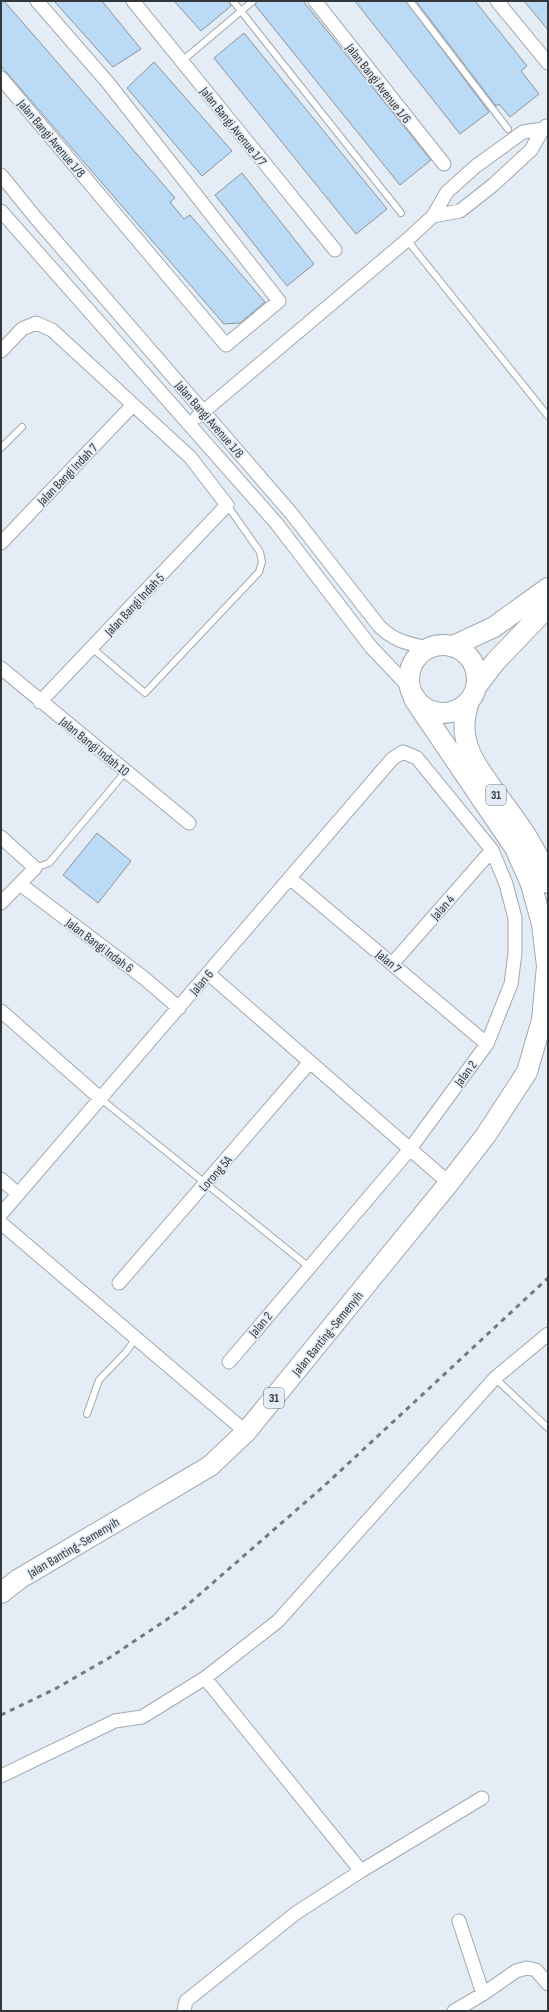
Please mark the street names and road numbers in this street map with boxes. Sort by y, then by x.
street label: Jalan Bangi Avenue 1/6 [341,40,415,127]
street label: Jalan Bangi Avenue 1/7 [196,83,270,170]
street label: Jalan Bangi Avenue 1/8 [13,96,89,181]
street label: Jalan Bangi Avenue 1/8 [171,377,247,462]
street label: Jalan Bangi Indah 7 [33,440,102,510]
street label: Jalan Bangi Indah 5 [101,570,168,640]
street label: Jalan Bangi Indah 10 [55,713,133,780]
road number: 31 [486,785,506,805]
street label: Jalan 4 [427,891,458,924]
street label: Jalan Bangi Indah 6 [62,915,137,977]
street label: Jalan 7 [372,946,405,977]
street label: Jalan 6 [186,966,217,999]
street label: Jalan 2 [450,1058,481,1090]
street label: Lorong 5A [196,1152,236,1195]
street label: Jalan Banting-Semenyih [288,1288,367,1380]
street label: Jalan 2 [245,1309,276,1341]
road number: 31 [264,1388,284,1408]
street label: Jalan Banting-Semenyih [24,1514,122,1582]

